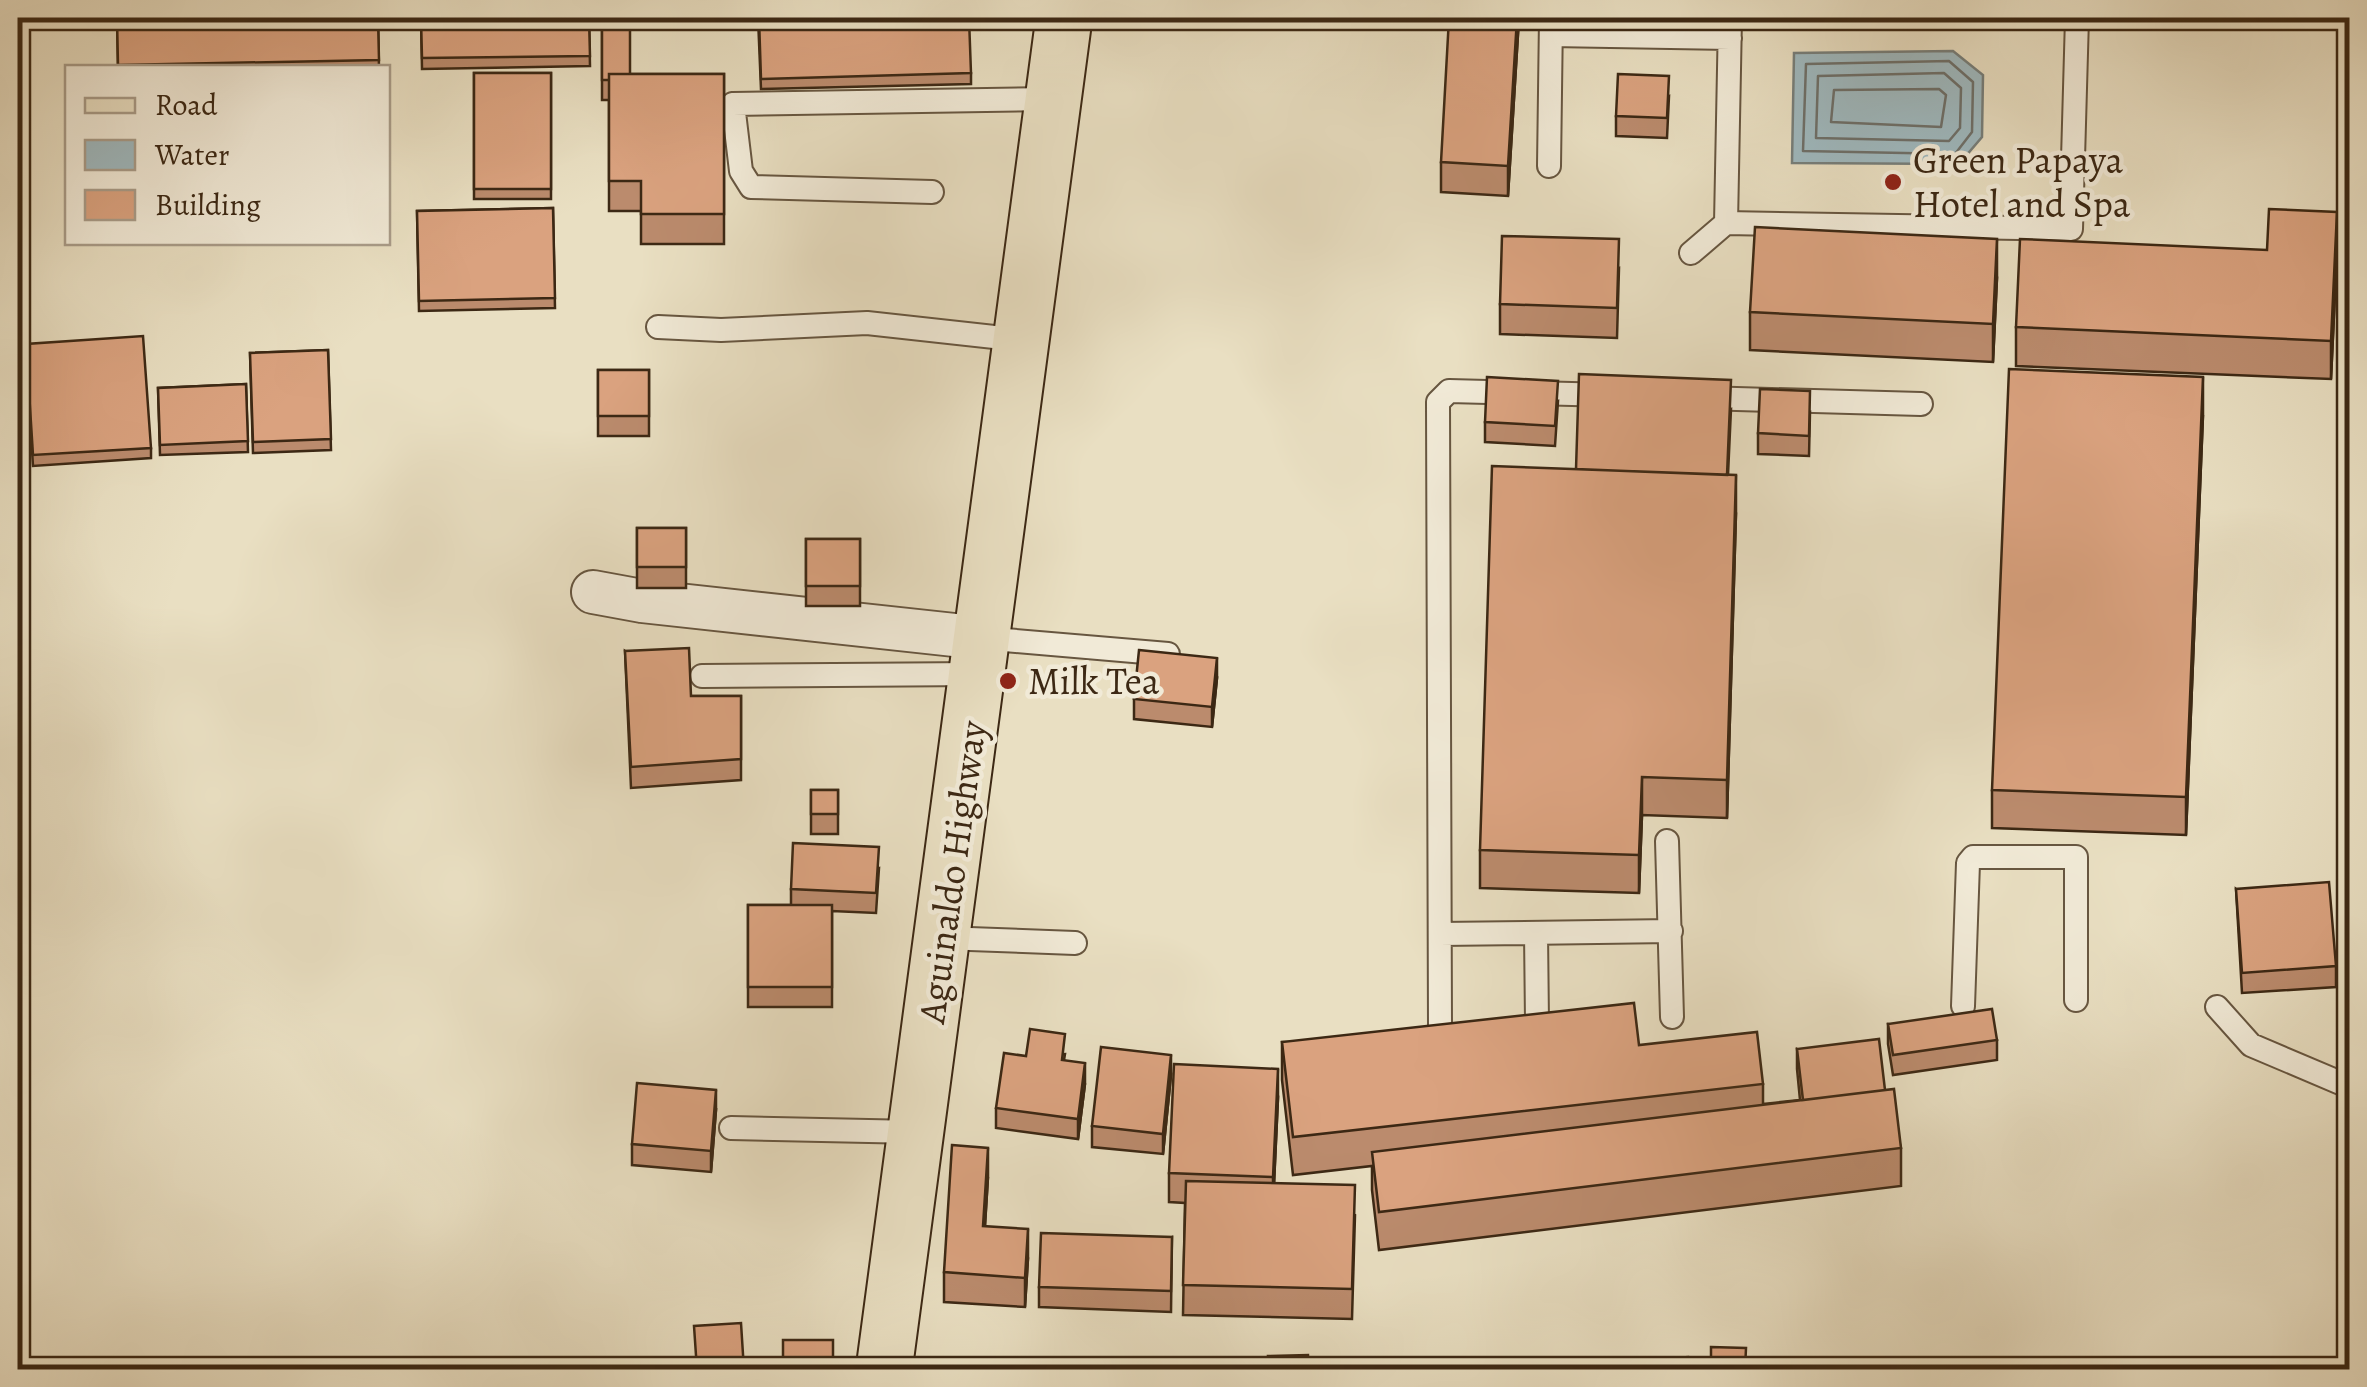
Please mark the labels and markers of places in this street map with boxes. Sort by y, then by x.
place label: Green Papaya Hotel and Spa [1913,134,2131,230]
marker: Green Papaya Hotel and Spa [1882,171,1904,193]
place label: Milk Tea [1028,655,1160,707]
marker: Milk Tea [997,670,1019,692]

